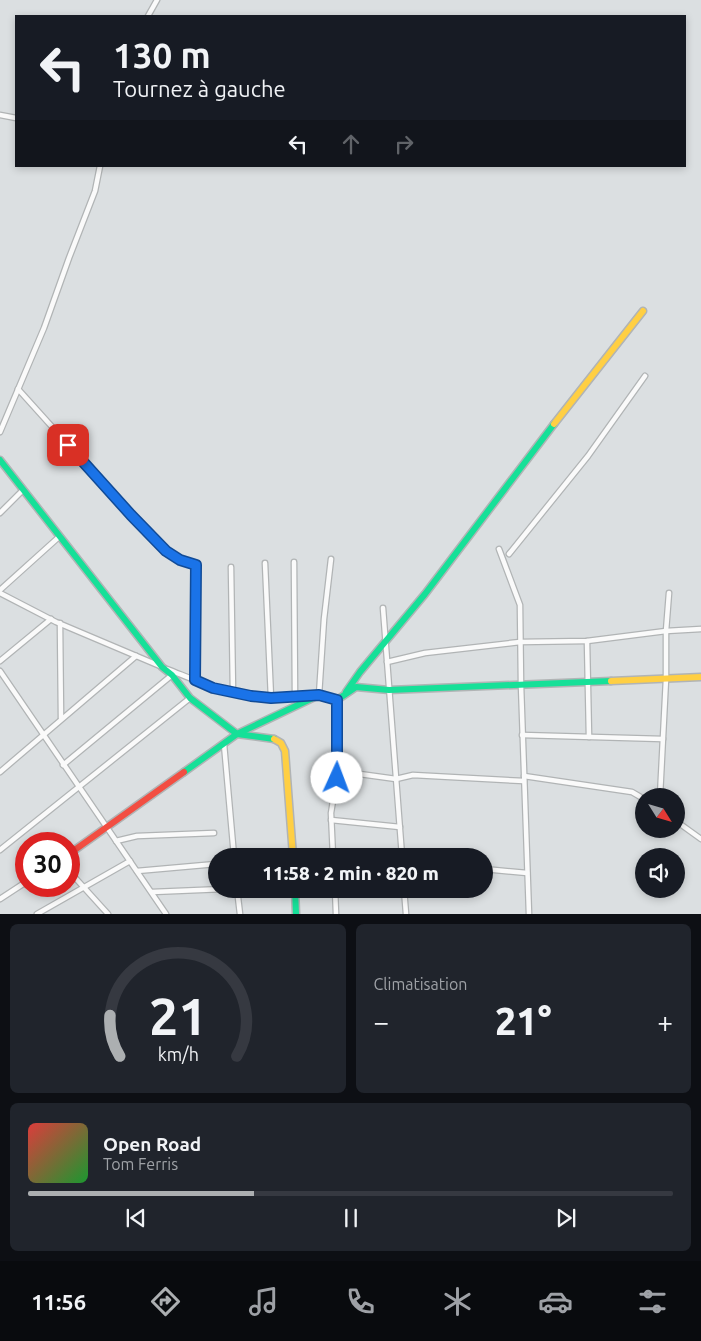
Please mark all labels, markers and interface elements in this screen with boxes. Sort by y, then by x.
icon: left [30,35,95,100]
text: 130 m [113,35,211,75]
text: Tournez à gauche [113,76,286,101]
icon: left [284,130,312,158]
icon: ahead [337,130,365,158]
icon: right [390,130,418,158]
pin [47,424,89,466]
icon: arrive [54,431,82,459]
position arrow [310,751,362,803]
north arrow [635,788,685,838]
map controls [635,788,685,898]
speed limit sign: 30 [15,832,80,897]
button: sound [635,848,685,898]
text: 11:58 · 2 min · 820 m [262,862,439,884]
text: Climatisation [374,975,467,993]
text: 21 [148,987,207,1045]
text: 21° [495,1000,552,1042]
text: − [374,1006,389,1037]
text: + [657,1006,673,1037]
text: km/h [157,1044,198,1064]
text: Open Road [103,1133,201,1155]
text: Tom Ferris [103,1155,178,1173]
icon: previous [122,1204,150,1232]
icon: pause [337,1204,365,1232]
icon: next [552,1204,580,1232]
icon: directions [148,1284,183,1319]
icon: music [246,1284,281,1319]
icon: phone [343,1284,378,1319]
icon: climate [440,1284,475,1319]
icon: car [538,1284,573,1319]
icon: filters [635,1284,670,1319]
text: 11:56 [31,1289,86,1314]

